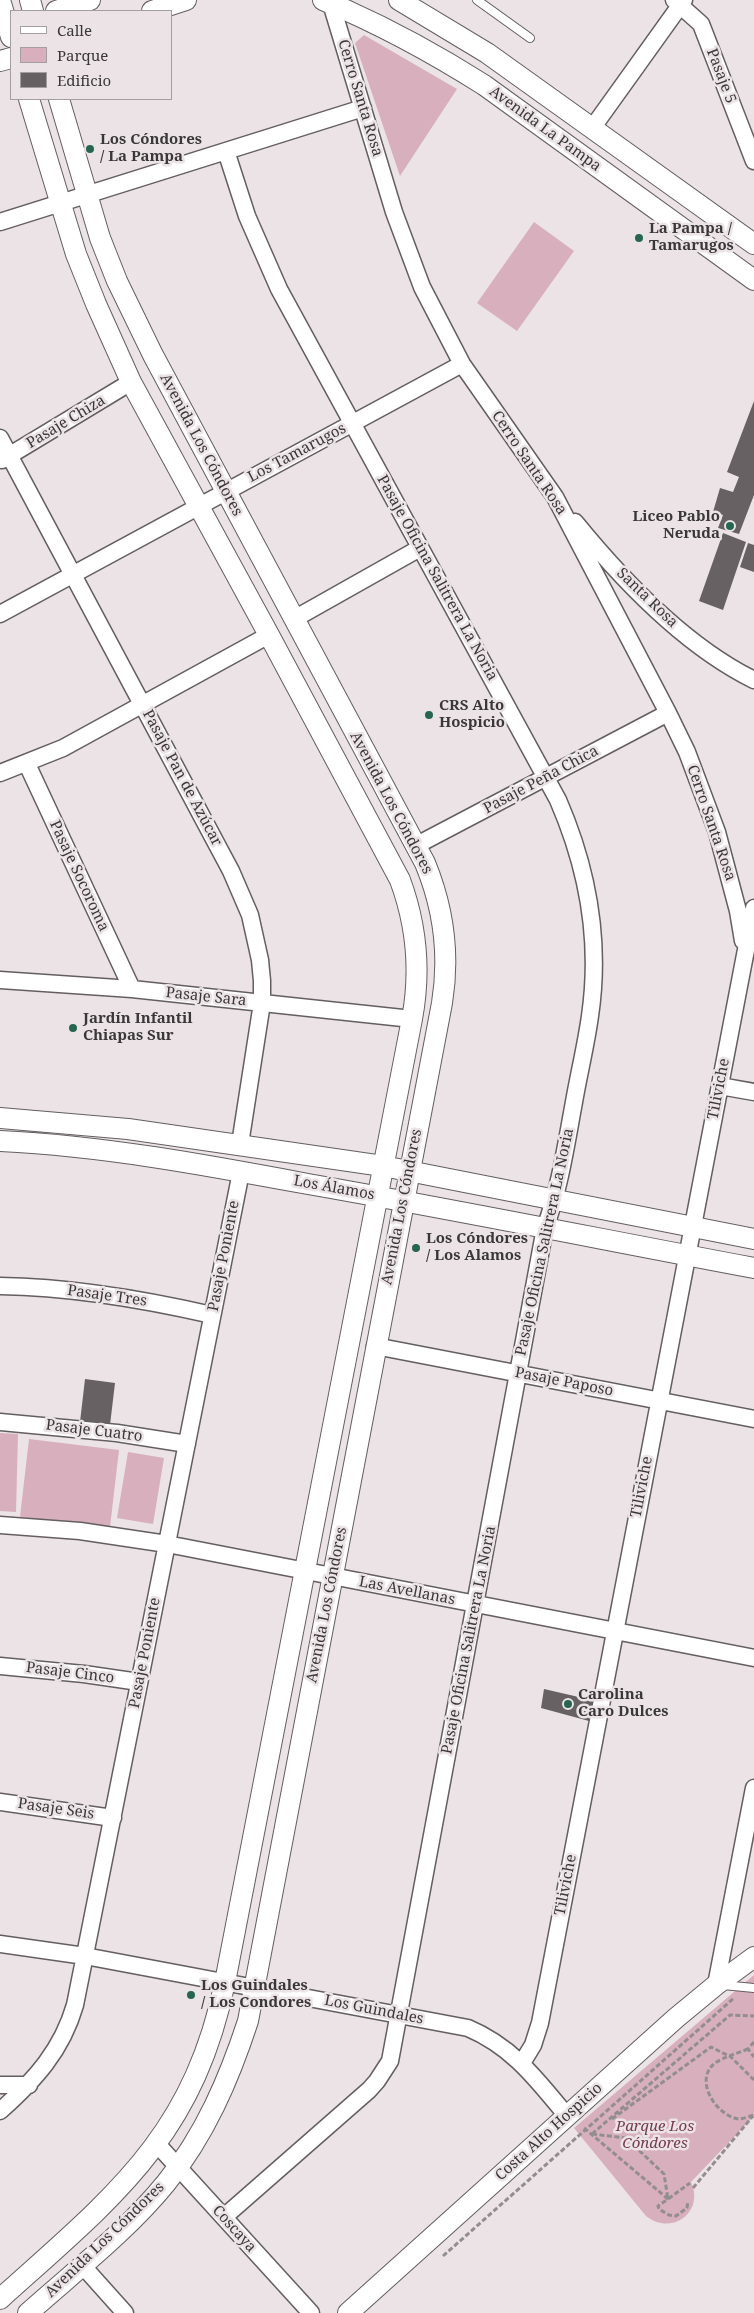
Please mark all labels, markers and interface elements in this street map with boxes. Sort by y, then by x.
legend [10,10,172,100]
text: Calle [57,20,92,40]
street label: Cerro Santa Rosa [334,37,386,159]
text: Parque [57,45,108,65]
street label: Pasaje 5 [702,46,740,106]
text: Edificio [57,70,111,90]
street label: Avenida La Pampa [486,83,604,175]
place label: Los Cóndores / La Pampa [100,131,202,166]
marker: Los Cóndores / La Pampa [84,143,96,155]
place label: La Pampa / Tamarugos [649,220,734,255]
marker: La Pampa / Tamarugos [633,232,645,244]
street label: Avenida Los Cóndores [156,371,246,519]
street label: Pasaje Chiza [23,391,109,453]
street label: Cerro Santa Rosa [488,408,570,518]
street label: Los Tamarugos [245,420,349,486]
street label: Pasaje Oficina Salitrera La Noria [373,472,501,684]
place label: Liceo Pablo Neruda [633,508,720,543]
marker: Liceo Pablo Neruda [724,520,736,532]
street label: Santa Rosa [613,565,681,631]
place label: CRS Alto Hospicio [439,697,505,732]
street label: Pasaje Pan de Azúcar [138,707,226,849]
marker: CRS Alto Hospicio [423,709,435,721]
street label: Avenida Los Cóndores [346,729,436,877]
street label: Pasaje Peña Chica [480,742,602,818]
street label: Cerro Santa Rosa [683,763,739,883]
street label: Pasaje Socoroma [45,818,113,934]
street label: Pasaje Sara [165,984,247,1010]
place label: Jardín Infantil Chiapas Sur [83,1010,192,1045]
marker: Jardín Infantil Chiapas Sur [67,1022,79,1034]
street label: Tiliviche [704,1057,734,1121]
street label: Pasaje Oficina Salitrera La Noria [512,1127,578,1357]
street label: Avenida Los Cóndores [378,1128,426,1286]
street label: Los Álamos [292,1172,376,1204]
street label: Pasaje Poniente [204,1199,244,1313]
place label: Los Cóndores / Los Alamos [426,1230,528,1265]
marker: Los Cóndores / Los Alamos [410,1242,422,1254]
street label: Pasaje Tres [66,1282,148,1310]
street label: Pasaje Paposo [513,1364,615,1400]
street label: Pasaje Cuatro [45,1416,143,1446]
street label: Tiliviche [627,1455,657,1519]
street label: Pasaje Oficina Salitrera La Noria [438,1524,500,1756]
street label: Avenida Los Cóndores [303,1526,351,1684]
street label: Las Avellanas [357,1573,457,1609]
street label: Pasaje Poniente [125,1596,165,1710]
street label: Pasaje Cinco [25,1659,115,1687]
place label: Carolina Caro Dulces [578,1686,668,1721]
marker: Carolina Caro Dulces [562,1698,574,1710]
street label: Pasaje Seis [17,1795,95,1823]
street label: Tiliviche [551,1853,581,1917]
place label: Los Guindales / Los Condores [201,1977,311,2012]
marker: Los Guindales / Los Condores [185,1989,197,2001]
street label: Los Guindales [323,1992,425,2028]
street label: Costa Alto Hospicio [492,2079,606,2185]
park label: Parque Los Cóndores [616,2118,694,2153]
street label: Avenida Los Cóndores [42,2179,168,2301]
street label: Coscaya [208,2202,260,2256]

